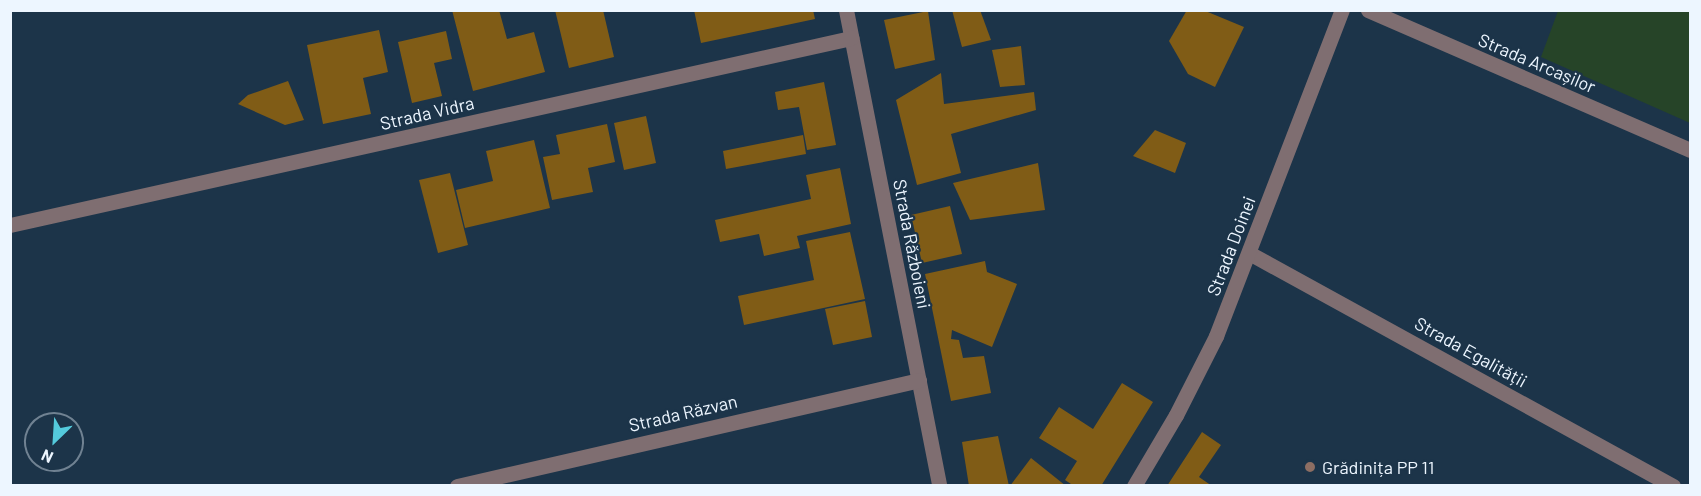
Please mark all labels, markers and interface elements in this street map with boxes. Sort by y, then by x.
street label: Strada Arcașilor [1475,29,1599,97]
street label: Strada Vidra [378,92,476,134]
street label: Strada Războieni [889,177,935,311]
street label: Strada Doinei [1202,193,1260,299]
street label: Strada Egalității [1411,312,1531,392]
street label: Strada Răzvan [627,390,739,436]
north arrow [24,412,84,472]
text: N [38,446,56,468]
place label: Grădinița PP 11 [1322,456,1434,478]
marker: Grădinița PP 11 [1303,460,1317,474]

